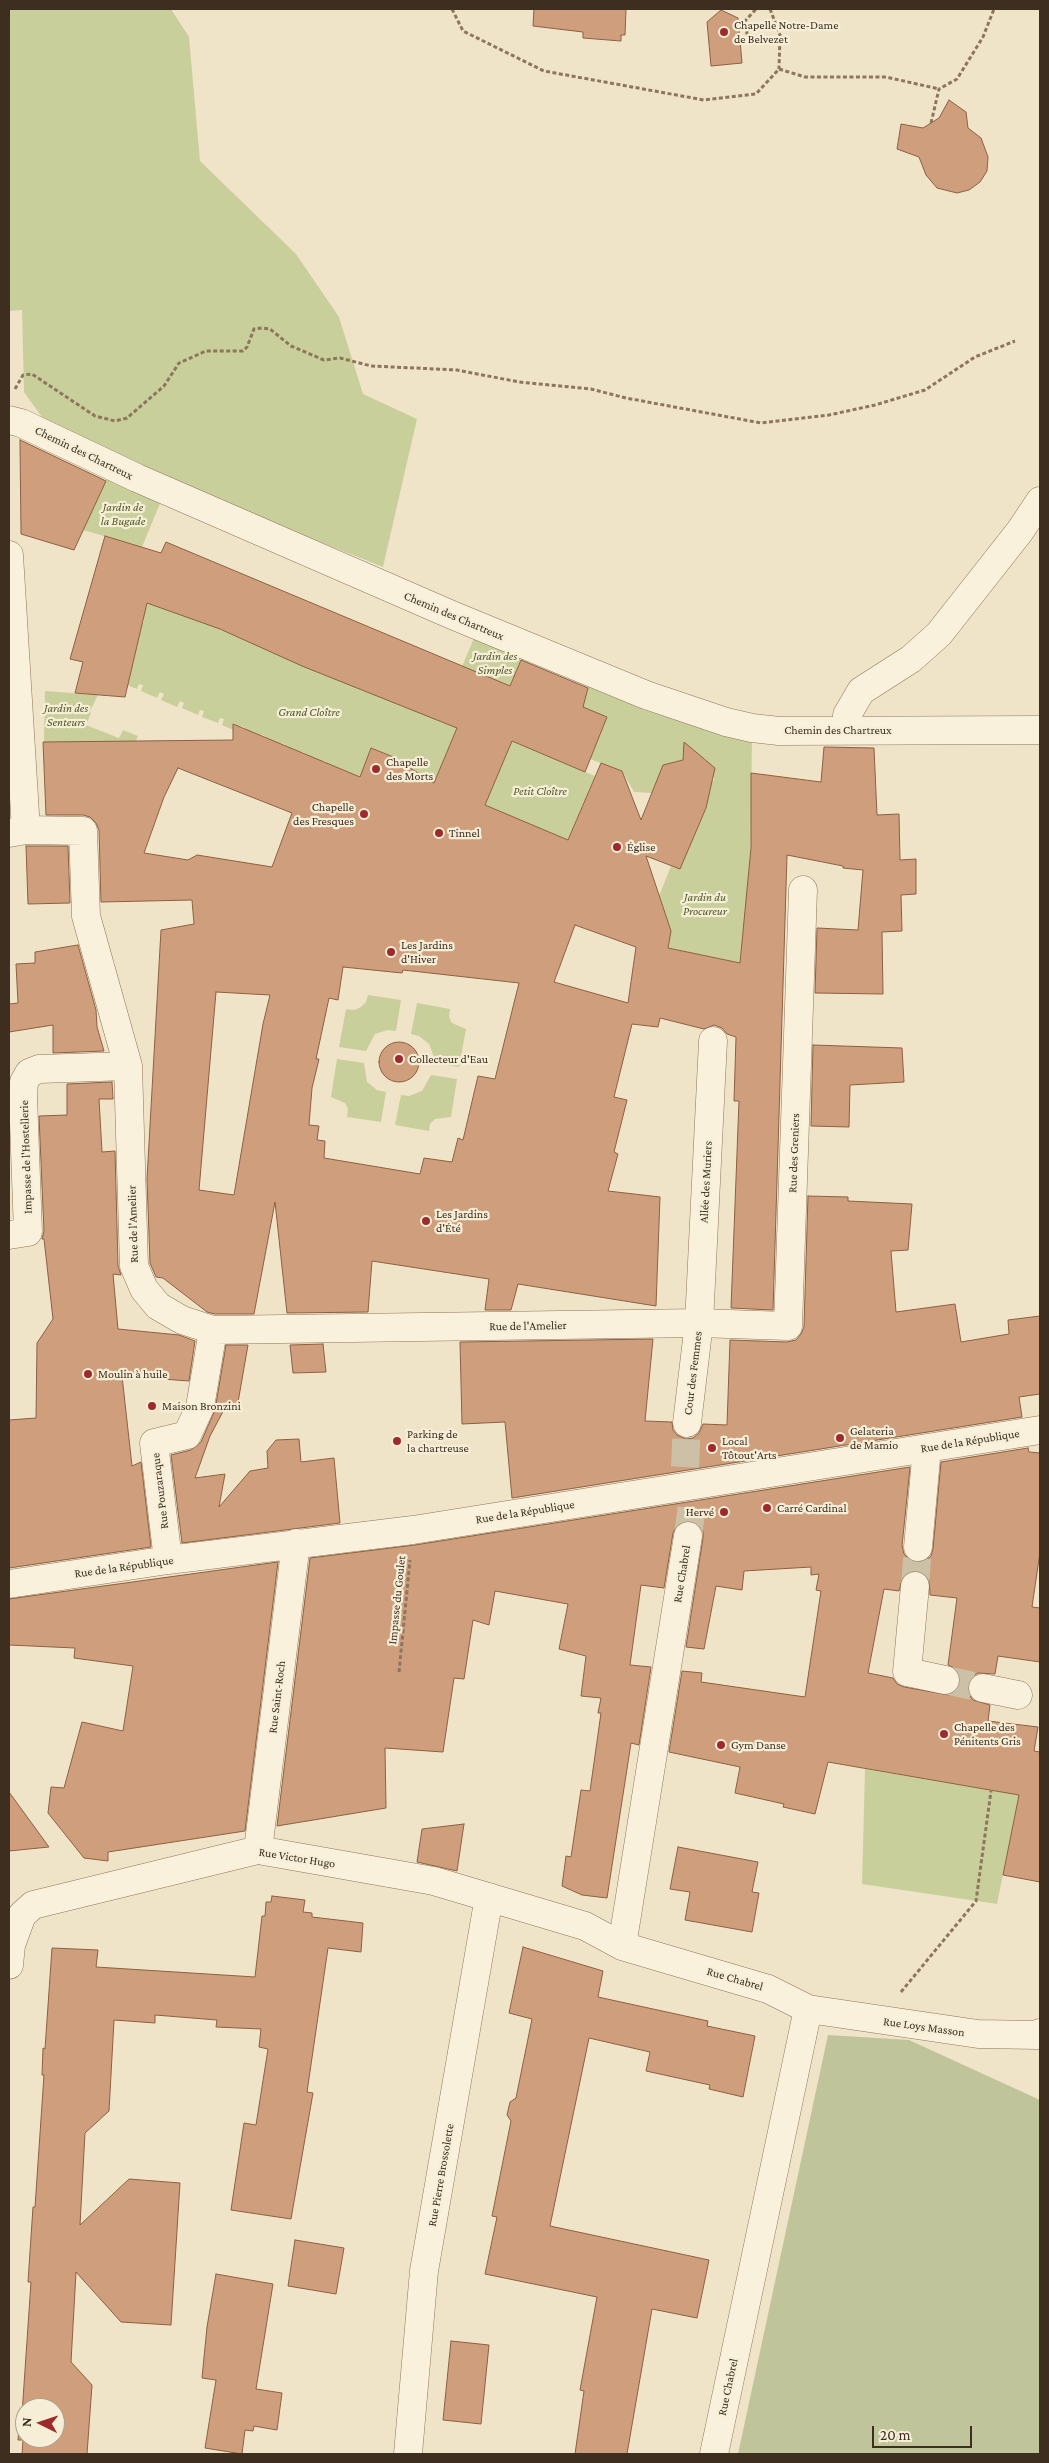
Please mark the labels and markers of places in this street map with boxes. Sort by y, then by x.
place label: Chapelle Notre-Dame de Belvezet [734,18,838,46]
marker: Chapelle Notre-Dame de Belvezet [718,26,730,38]
place label: Chapelle des Morts [386,755,433,783]
marker: Chapelle des Morts [370,763,382,775]
place label: Chapelle des Fresques [293,800,354,828]
marker: Chapelle des Fresques [358,808,370,820]
place label: Tinnel [449,826,480,840]
marker: Tinnel [433,827,445,839]
place label: Église [627,840,655,854]
marker: Église [611,841,623,853]
place label: Les Jardins d'Hiver [401,938,453,966]
marker: Les Jardins d'Hiver [385,946,397,958]
place label: Collecteur d'Eau [409,1052,488,1066]
marker: Collecteur d'Eau [393,1053,405,1065]
place label: Les Jardins d'Été [436,1207,488,1235]
marker: Les Jardins d'Été [420,1215,432,1227]
place label: Moulin à huile [98,1367,167,1381]
marker: Moulin à huile [82,1368,94,1380]
place label: Maison Bronzini [162,1399,241,1413]
marker: Maison Bronzini [146,1400,158,1412]
place label: Gelateria de Mamio [850,1424,898,1452]
place label: Parking de la chartreuse [407,1427,469,1455]
marker: Gelateria de Mamio [834,1432,846,1444]
place label: Local Tôtout'Arts [722,1434,777,1462]
marker: Parking de la chartreuse [391,1435,403,1447]
marker: Local Tôtout'Arts [706,1442,718,1454]
place label: Carré Cardinal [777,1501,847,1515]
marker: Carré Cardinal [761,1502,773,1514]
place label: Hervé [686,1505,714,1519]
marker: Hervé [718,1506,730,1518]
place label: Chapelle des Pénitents Gris [954,1720,1021,1748]
marker: Chapelle des Pénitents Gris [938,1728,950,1740]
place label: Gym Danse [731,1738,786,1752]
marker: Gym Danse [715,1739,727,1751]

